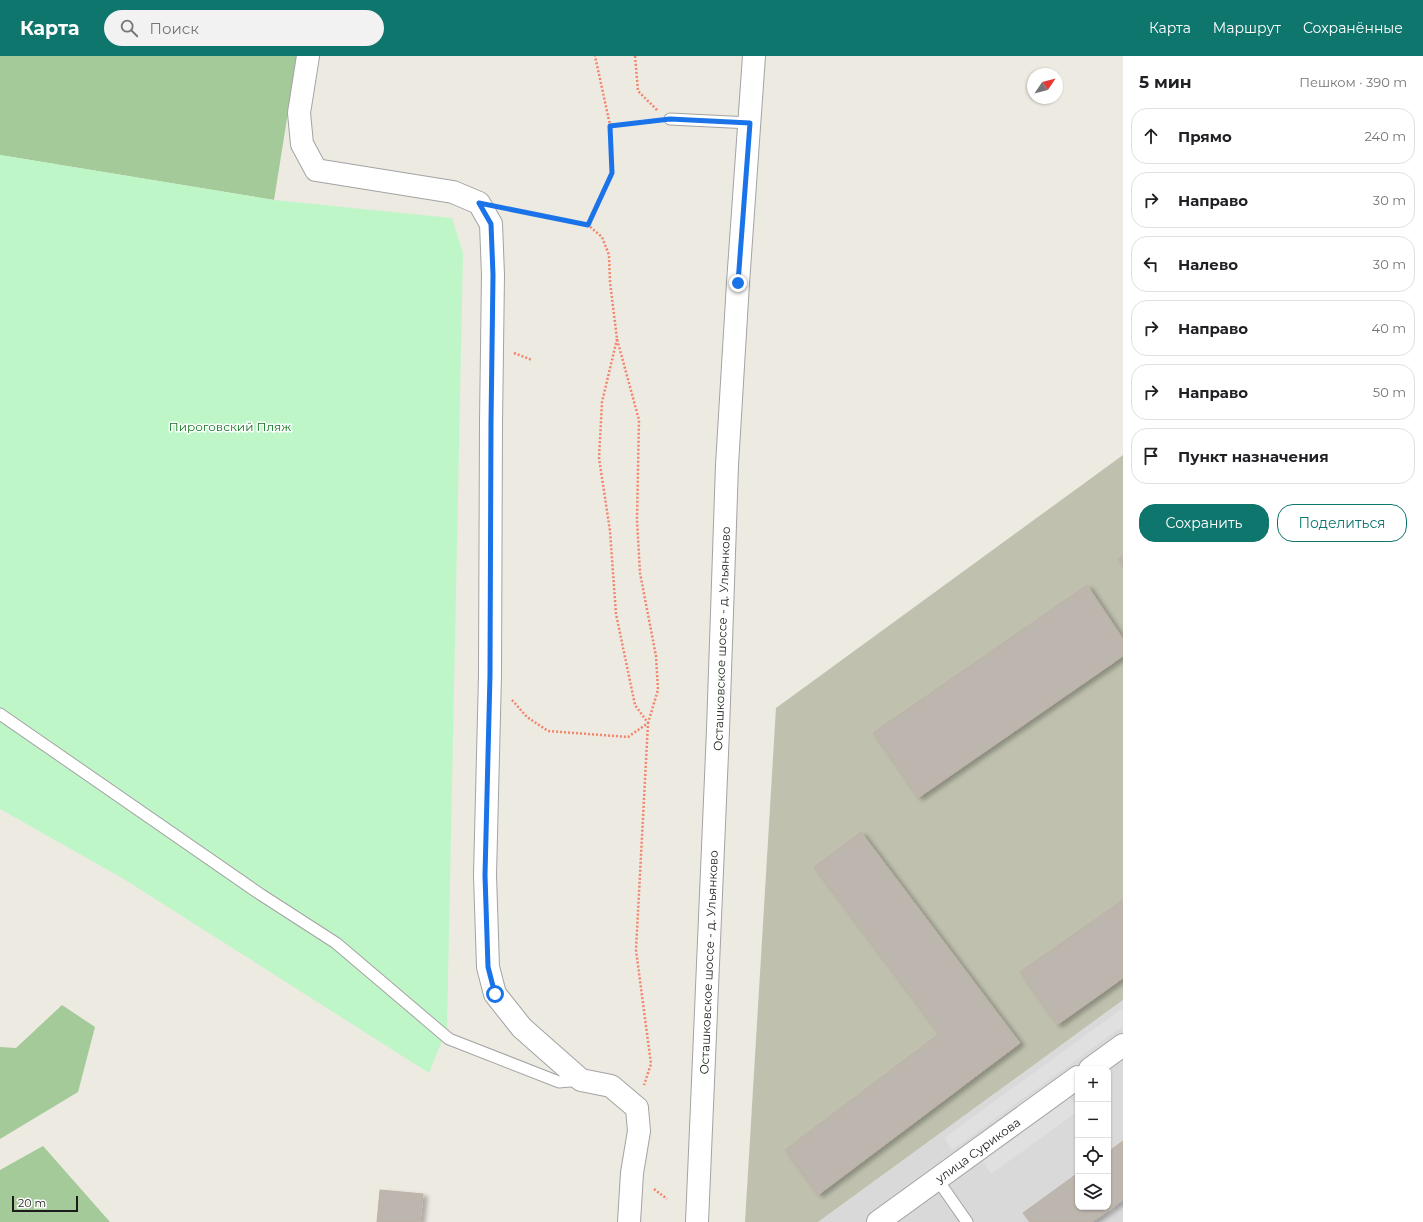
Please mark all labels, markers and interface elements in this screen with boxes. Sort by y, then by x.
search box [104,10,384,46]
text: Карта [20,17,80,40]
icon: search [118,17,140,39]
text: Поиск [150,19,199,38]
text: Карта [1149,19,1191,37]
text: Маршрут [1213,19,1281,37]
text: Сохранённые [1303,19,1403,37]
north arrow [1027,68,1063,104]
text: 5 мин [1139,72,1192,92]
text: Пешком · 390 m [1299,74,1407,90]
icon: ahead [1140,125,1162,147]
text: Прямо [1178,127,1232,146]
text: 240 m [1365,128,1406,144]
icon: right [1140,189,1162,211]
text: Направо [1178,191,1248,210]
text: 30 m [1373,192,1406,208]
icon: left [1140,253,1162,275]
text: Налево [1178,255,1238,274]
text: 30 m [1373,256,1406,272]
route end [729,274,747,292]
icon: right [1140,317,1162,339]
text: Направо [1178,319,1248,338]
text: 40 m [1372,320,1406,336]
icon: right [1140,381,1162,403]
text: Направо [1178,383,1248,402]
text: 50 m [1373,384,1406,400]
park label: Пироговский Пляж [169,419,291,434]
icon: arrive [1140,445,1162,467]
text: Пункт назначения [1178,447,1329,466]
button: Сохранить [1139,504,1269,542]
button: Поделиться [1277,504,1407,542]
street label: Осташковское шоссе - д. Ульянково [710,526,732,751]
street label: Осташковское шоссе - д. Ульянково [696,849,720,1075]
route start [486,985,504,1003]
map controls [1075,1066,1111,1210]
button: + [1075,1066,1111,1102]
button: − [1075,1102,1111,1138]
street label: улица Сурикова [931,1114,1023,1186]
button: locate [1075,1138,1111,1174]
button: layers [1075,1174,1111,1210]
scale bar [12,1194,78,1213]
text: 20 m [18,1196,46,1210]

